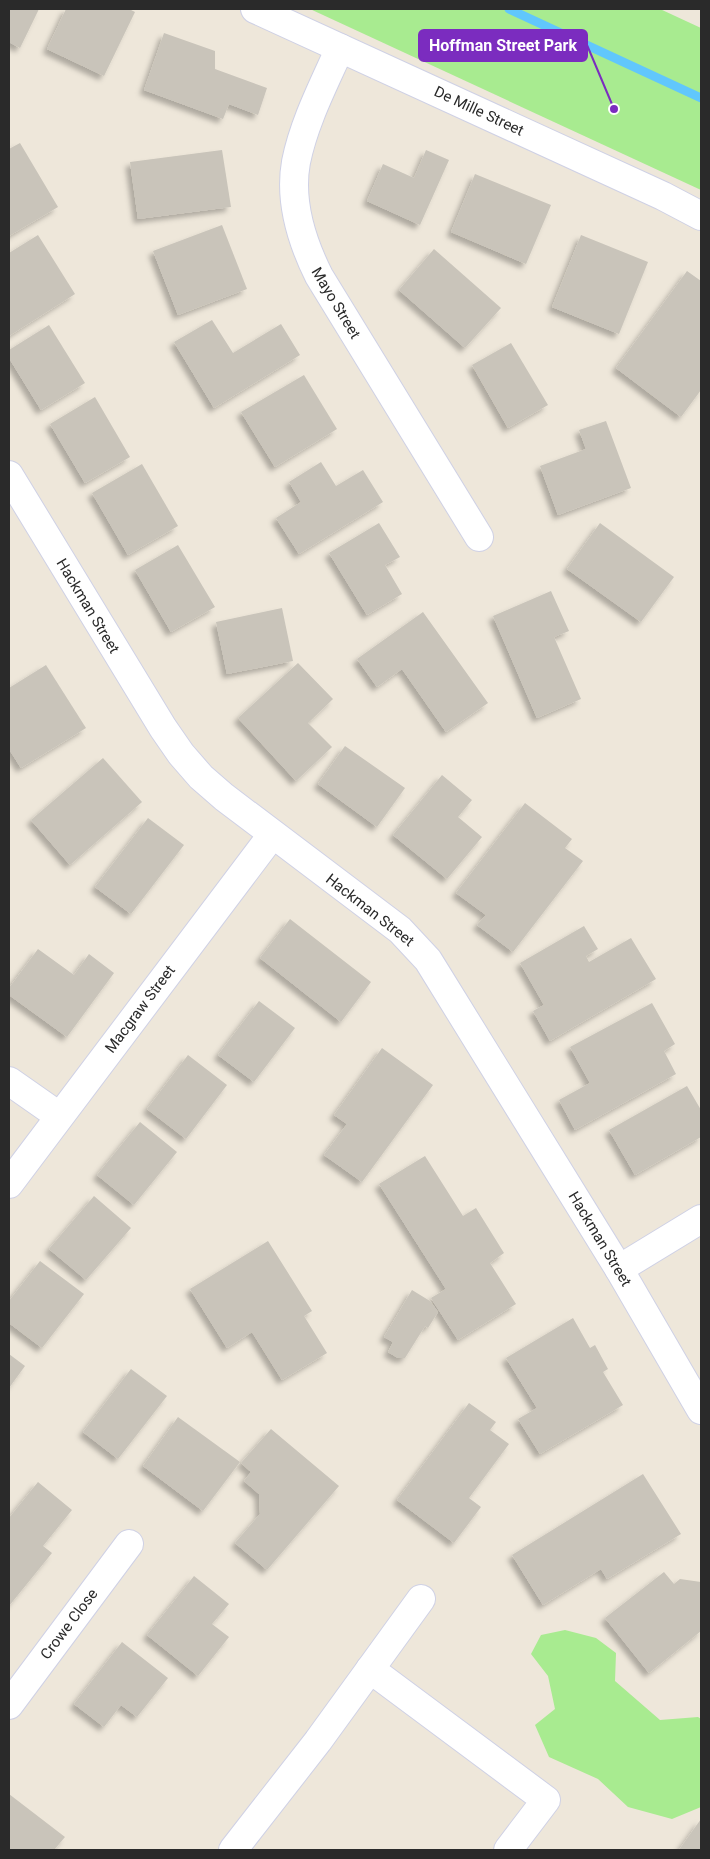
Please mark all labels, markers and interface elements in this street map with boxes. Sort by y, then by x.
callout: Hoffman Street Park [419,30,587,61]
text: Hoffman Street Park [429,36,577,55]
street label: De Mille Street [431,82,527,140]
street label: Mayo Street [308,264,364,342]
street label: Hackman Street [53,555,123,657]
street label: Hackman Street [322,870,418,950]
street label: Macgraw Street [101,962,179,1056]
street label: Hackman Street [565,1188,635,1290]
street label: Crowe Close [37,1585,101,1663]

